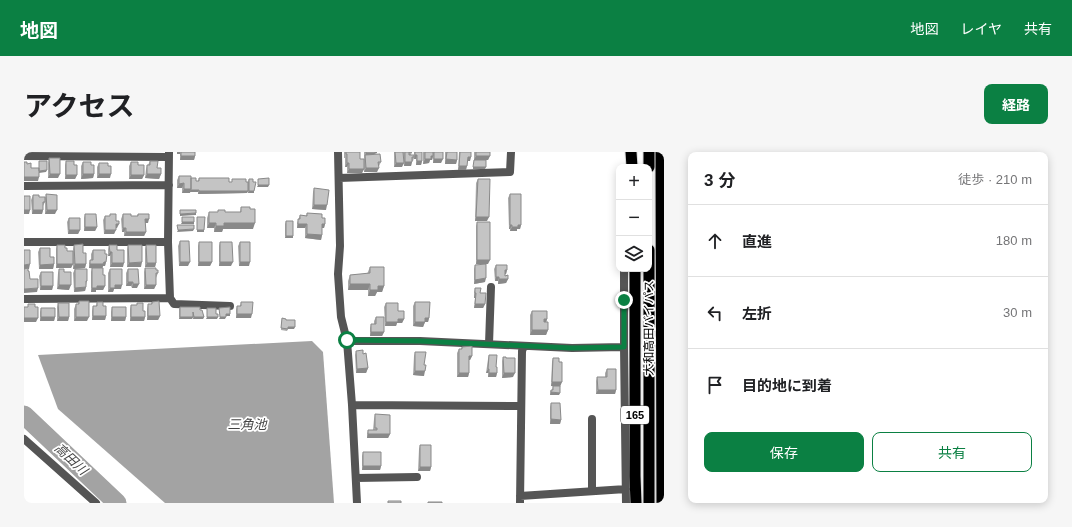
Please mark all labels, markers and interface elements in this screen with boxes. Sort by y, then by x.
text: 地図 [20,20,58,41]
text: 地図 [910,21,938,37]
text: レイヤ [960,21,1002,37]
text: 共有 [1024,21,1052,37]
button: 経路 [984,84,1048,124]
text: アクセス [24,91,135,122]
map controls [616,164,652,272]
button: + [616,164,652,200]
text: 3 分 [704,171,735,190]
text: 徒歩 · 210 m [958,172,1032,187]
button: − [616,200,652,236]
icon: ahead [704,230,726,252]
text: 直進 [742,233,772,250]
text: 180 m [996,233,1032,248]
button: layers [616,236,652,272]
street label: 大和高田バイパス [642,280,656,376]
route end [615,291,633,309]
icon: left [704,302,726,324]
text: 左折 [742,305,772,322]
text: 30 m [1003,305,1032,320]
route start [338,331,356,349]
icon: arrive [704,374,726,396]
text: 目的地に到着 [742,377,832,394]
road number: 165 [621,406,649,424]
water label: 三角池 [227,417,268,432]
button: 保存 [704,432,864,472]
button: 共有 [872,432,1032,472]
water label: 高田川 [52,440,92,479]

